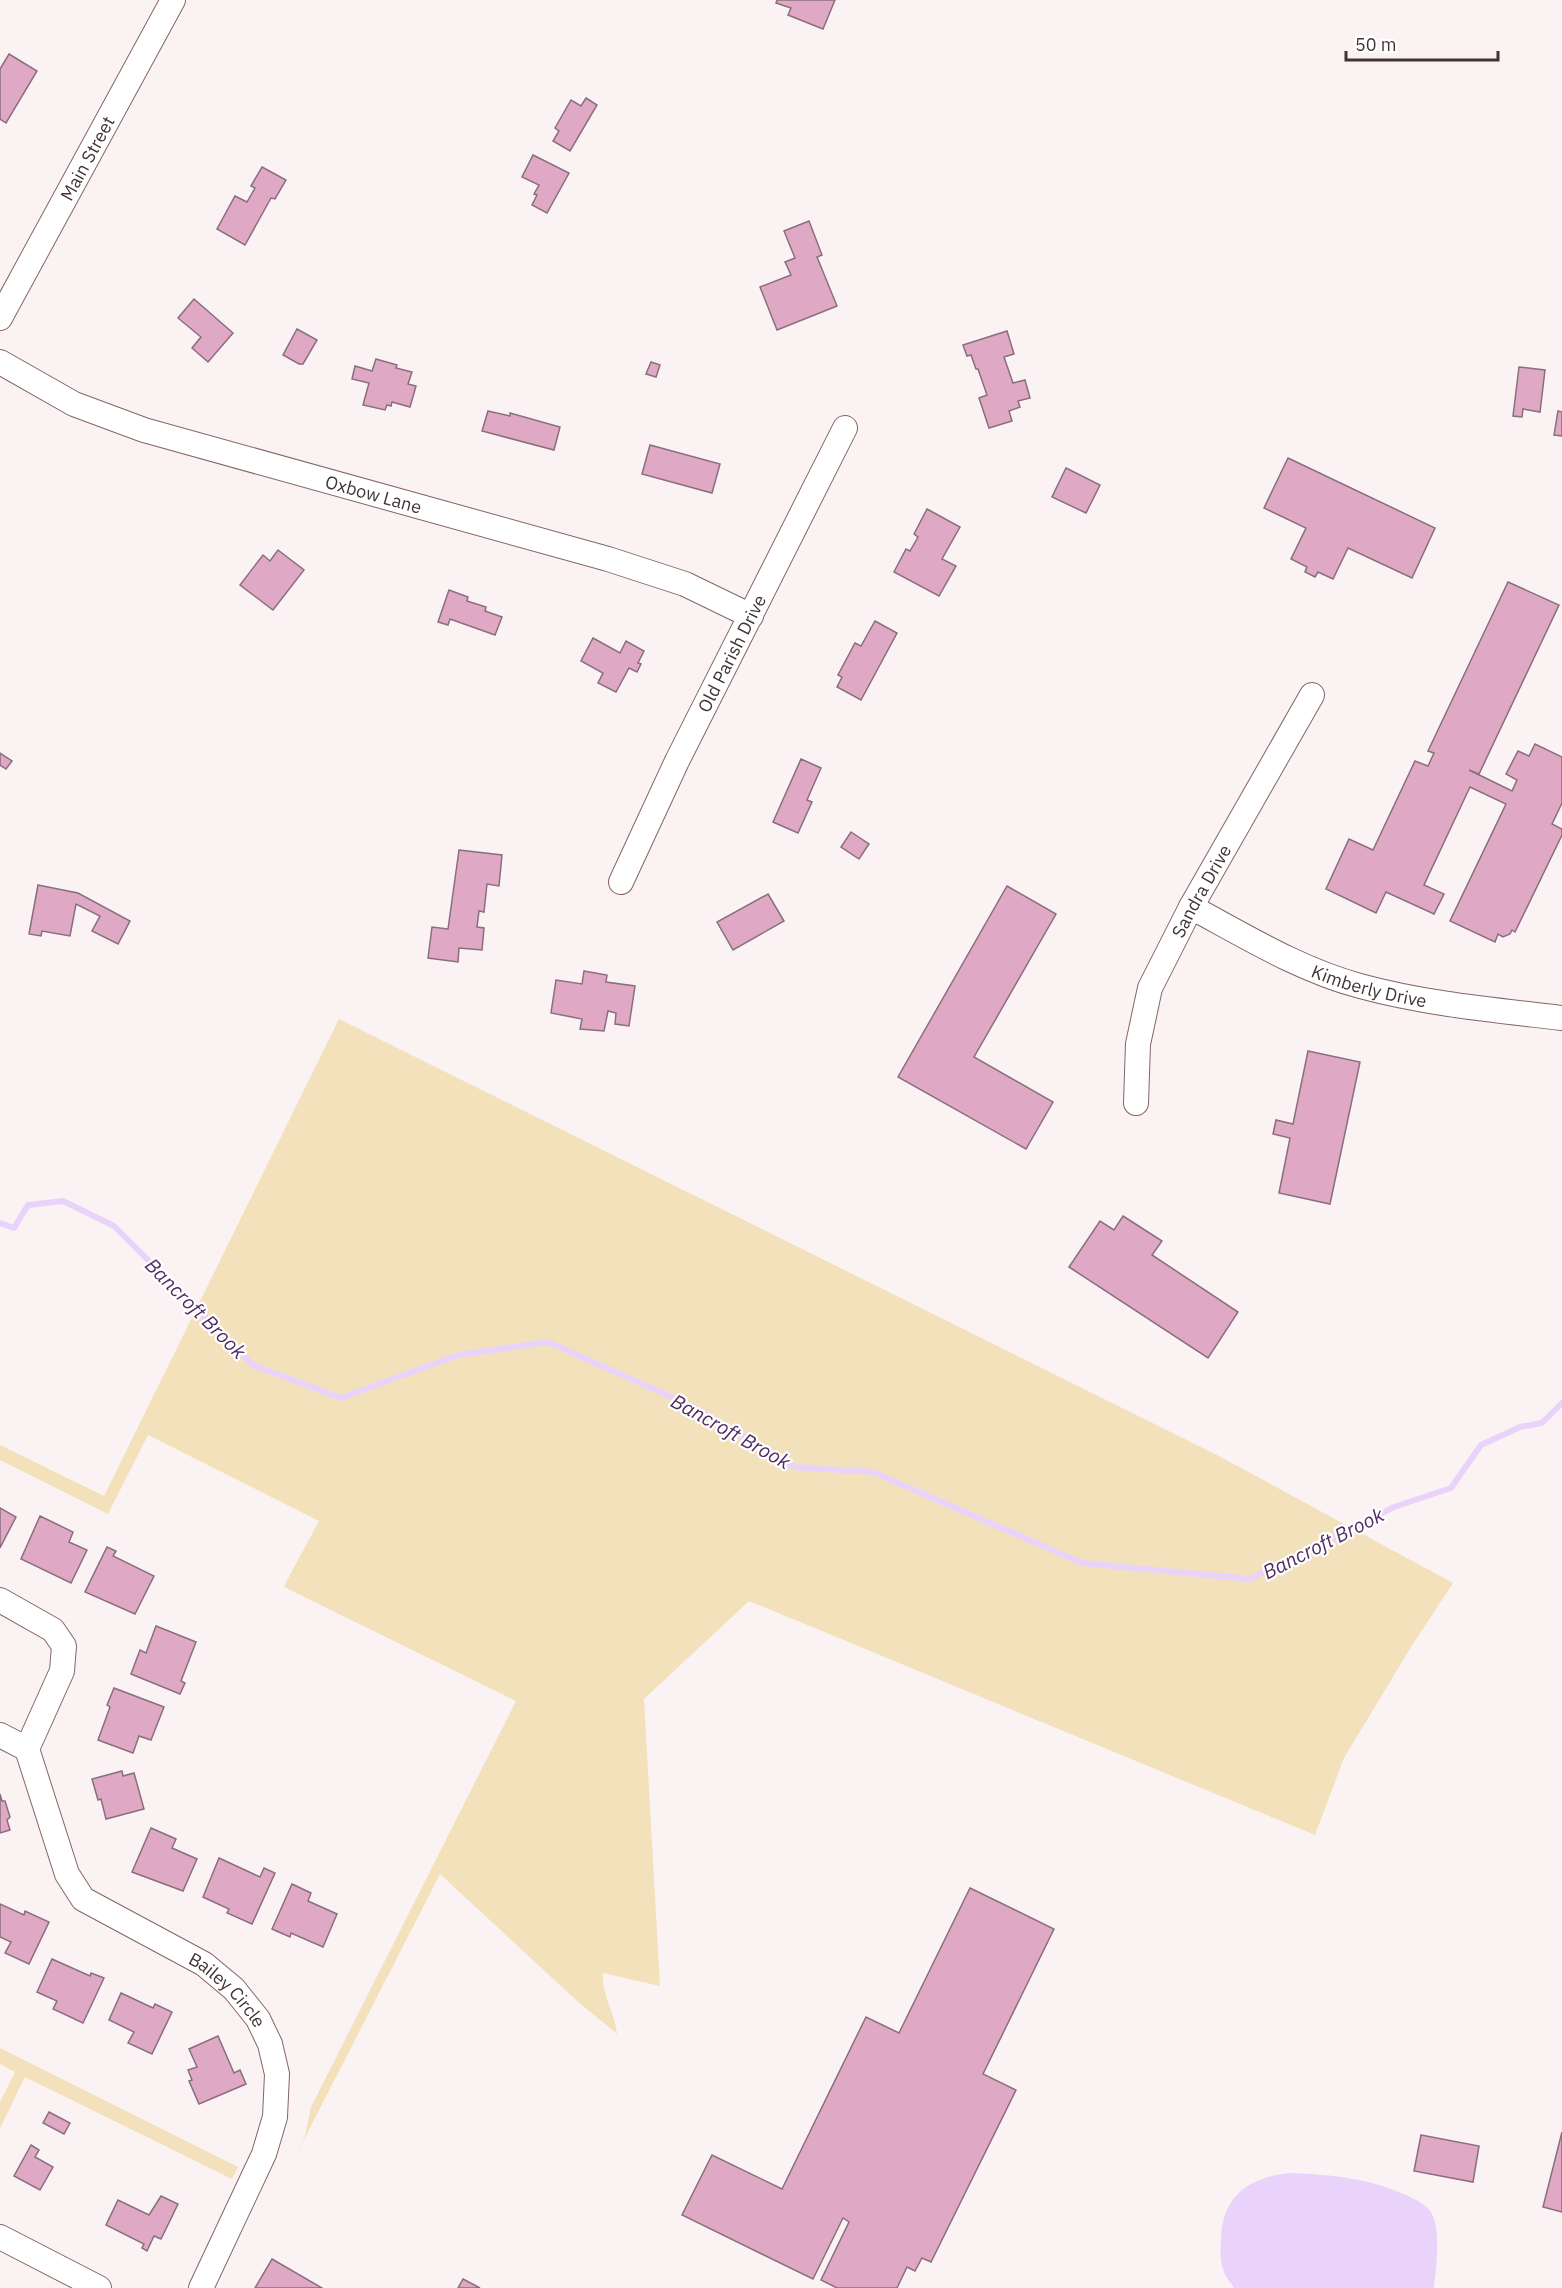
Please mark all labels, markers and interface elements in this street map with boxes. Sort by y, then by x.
scale bar [1346,24,1498,62]
text: 50 m [1355,33,1397,56]
street label: Main Street [55,112,119,204]
street label: Oxbow Lane [323,469,424,518]
street label: Old Parish Drive [692,590,771,716]
street label: Sandra Drive [1166,840,1236,941]
street label: Kimberly Drive [1308,959,1429,1012]
water label: Bancroft Brook [140,1252,253,1365]
water label: Bancroft Brook [666,1387,796,1475]
water label: Bancroft Brook [1258,1501,1389,1585]
street label: Bailey Circle [185,1947,272,2031]

